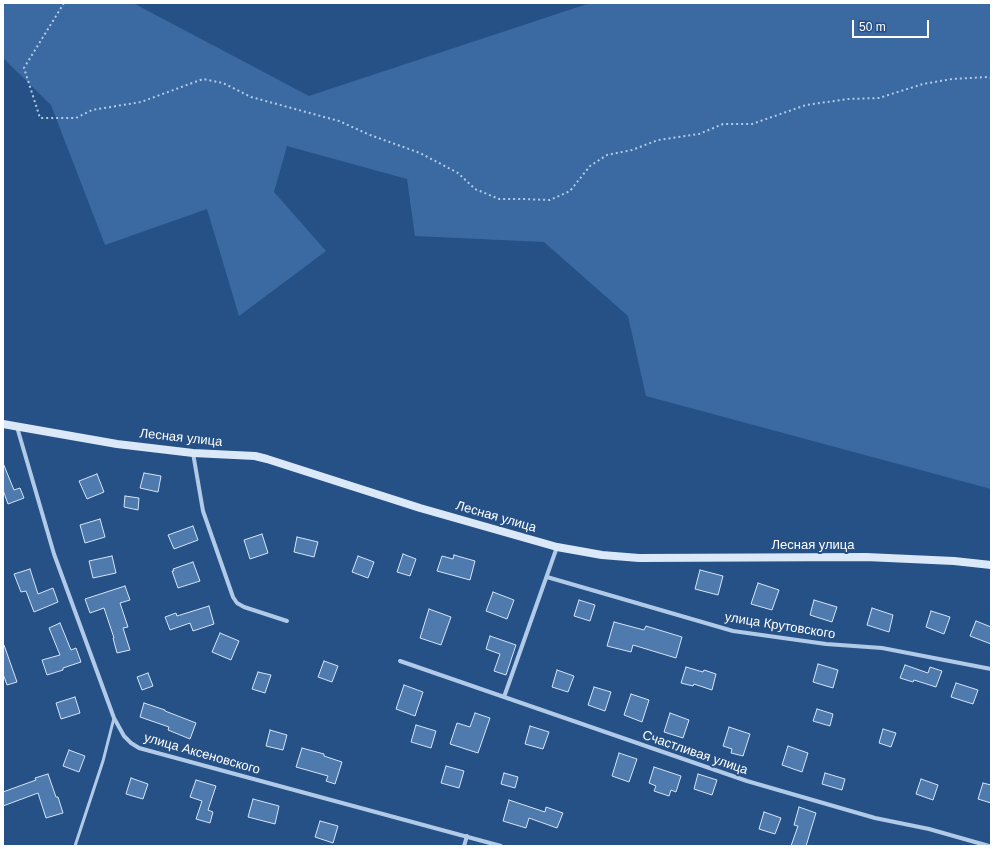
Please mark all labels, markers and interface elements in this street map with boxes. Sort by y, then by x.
scale bar [854,12,931,38]
text: 50 m [859,20,886,34]
street label: Лесная улица [139,426,223,450]
street label: Лесная улица [454,498,538,536]
street label: Лесная улица [771,537,855,553]
street label: улица Крутовского [724,610,836,642]
street label: Счастливая улица [640,728,750,778]
street label: улица Аксеновского [142,730,262,778]

